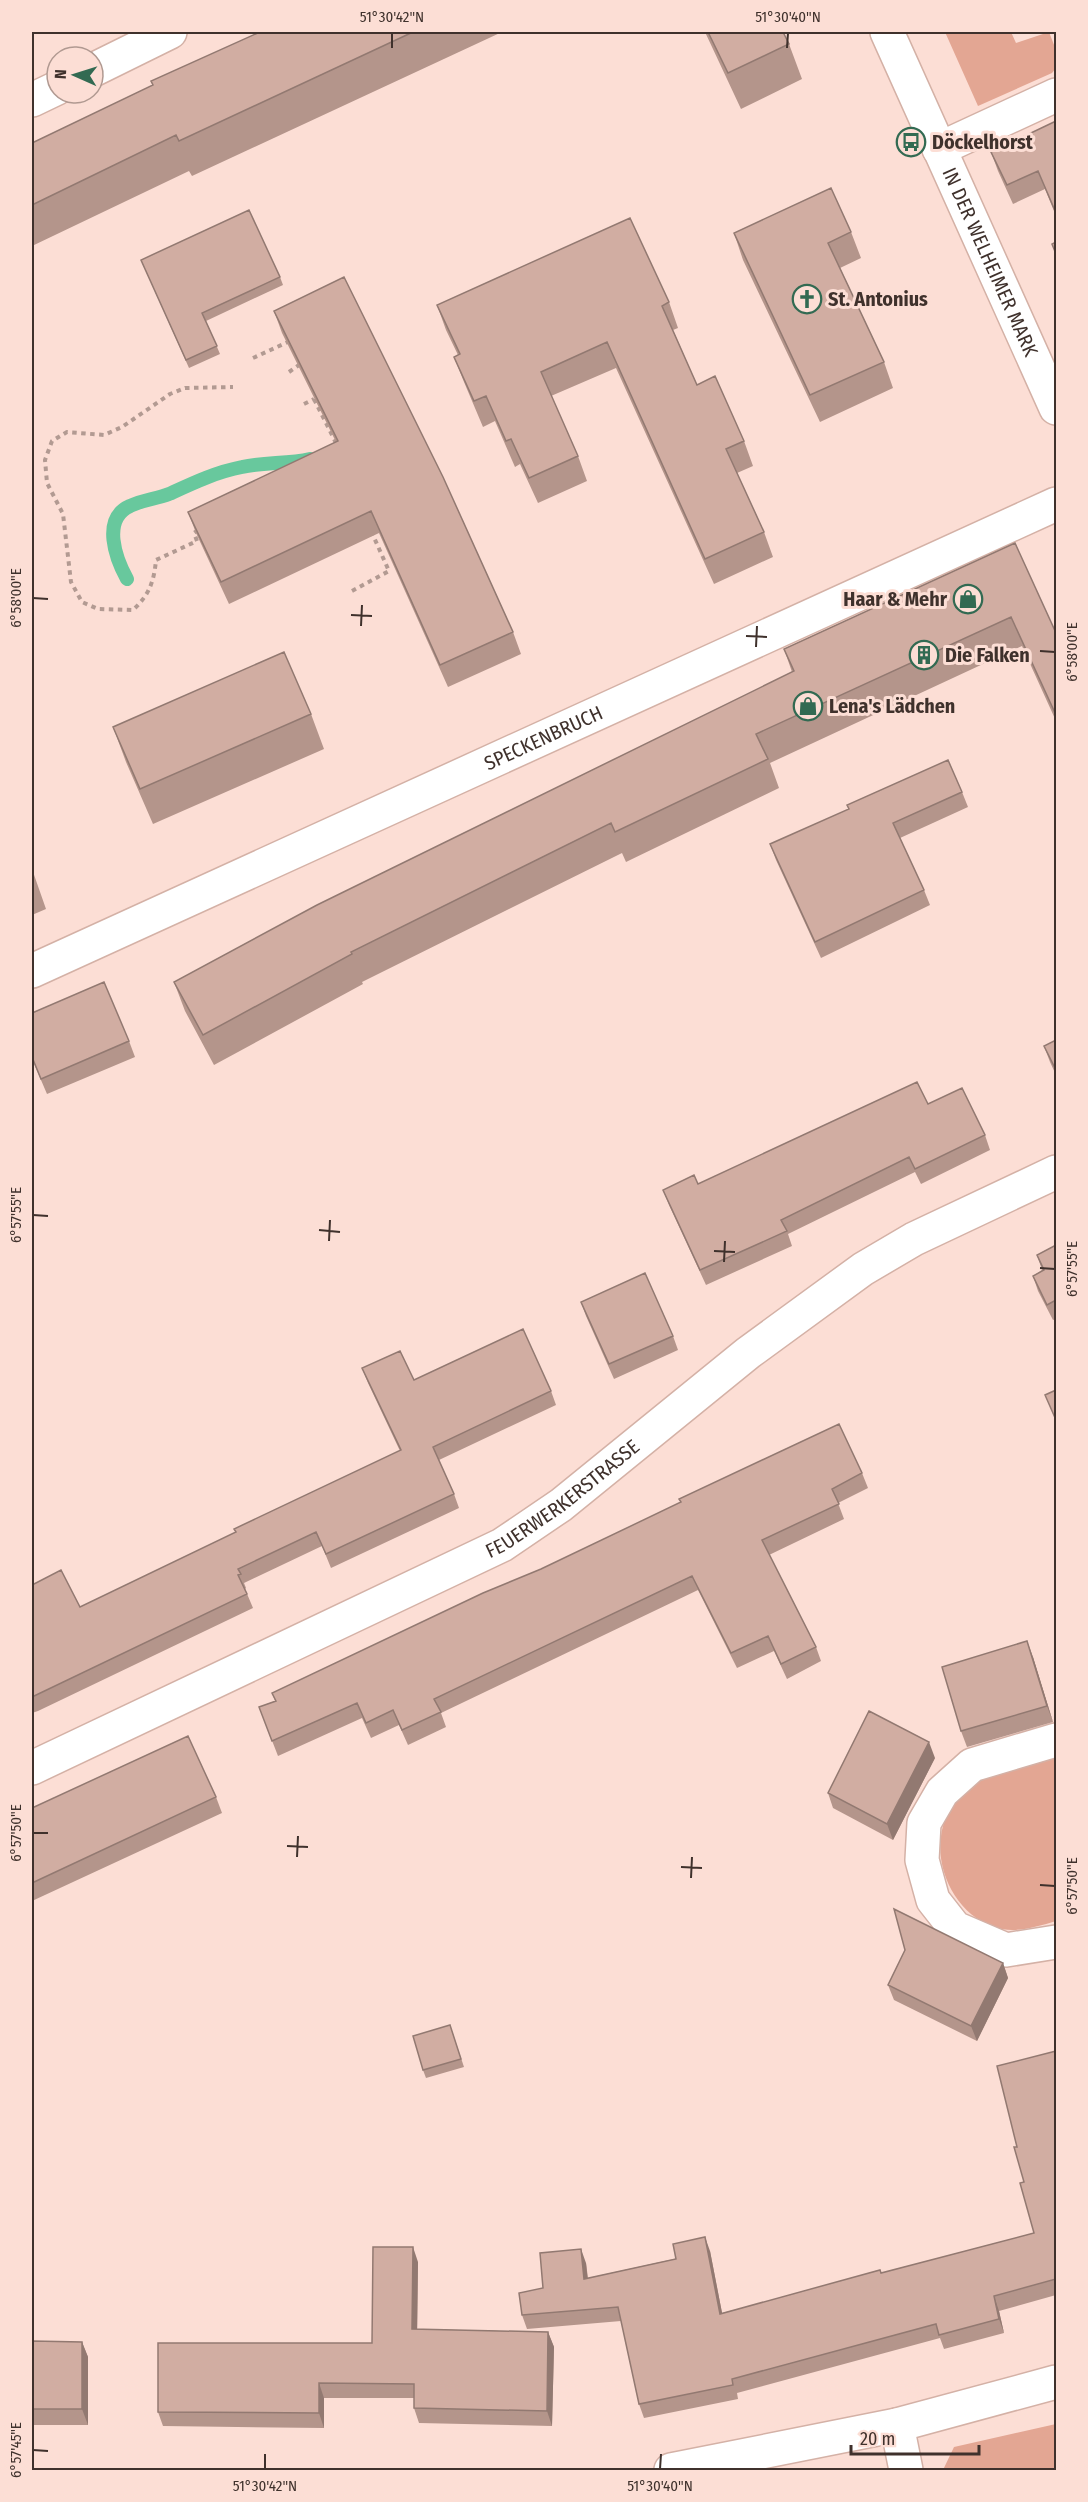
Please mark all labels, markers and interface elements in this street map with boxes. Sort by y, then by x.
text: 51°30'42"N [360,8,424,26]
text: 51°30'40"N [755,8,821,26]
north arrow [45,45,105,105]
text: N [51,69,70,80]
bus stop icon: Döckelhorst [895,126,927,158]
place label: Döckelhorst [932,130,1034,154]
street label: IN DER WELHEIMER MARK [938,164,1043,360]
church icon: St. Antonius [791,283,823,315]
place label: St. Antonius [828,287,928,311]
text: 6°58'00"E [7,568,25,628]
shop icon: Haar & Mehr [952,583,984,615]
place label: Haar & Mehr [843,587,948,611]
text: 6°58'00"E [1063,622,1081,682]
building icon: Die Falken [908,639,940,671]
place label: Die Falken [945,643,1030,667]
shop icon: Lena's Lädchen [792,690,824,722]
place label: Lena's Lädchen [829,694,955,718]
street label: SPECKENBRUCH [480,700,606,775]
text: 6°57'55"E [7,1187,25,1243]
text: 6°57'55"E [1063,1241,1081,1297]
street label: FEUERWERKERSTRASSE [482,1434,644,1563]
text: 6°57'50"E [7,1804,25,1862]
text: 6°57'50"E [1063,1857,1081,1915]
scale bar [851,2418,978,2456]
text: 6°57'45"E [7,2422,25,2478]
text: 20 m [860,2428,895,2450]
text: 51°30'42"N [233,2477,297,2495]
text: 51°30'40"N [627,2477,693,2495]

